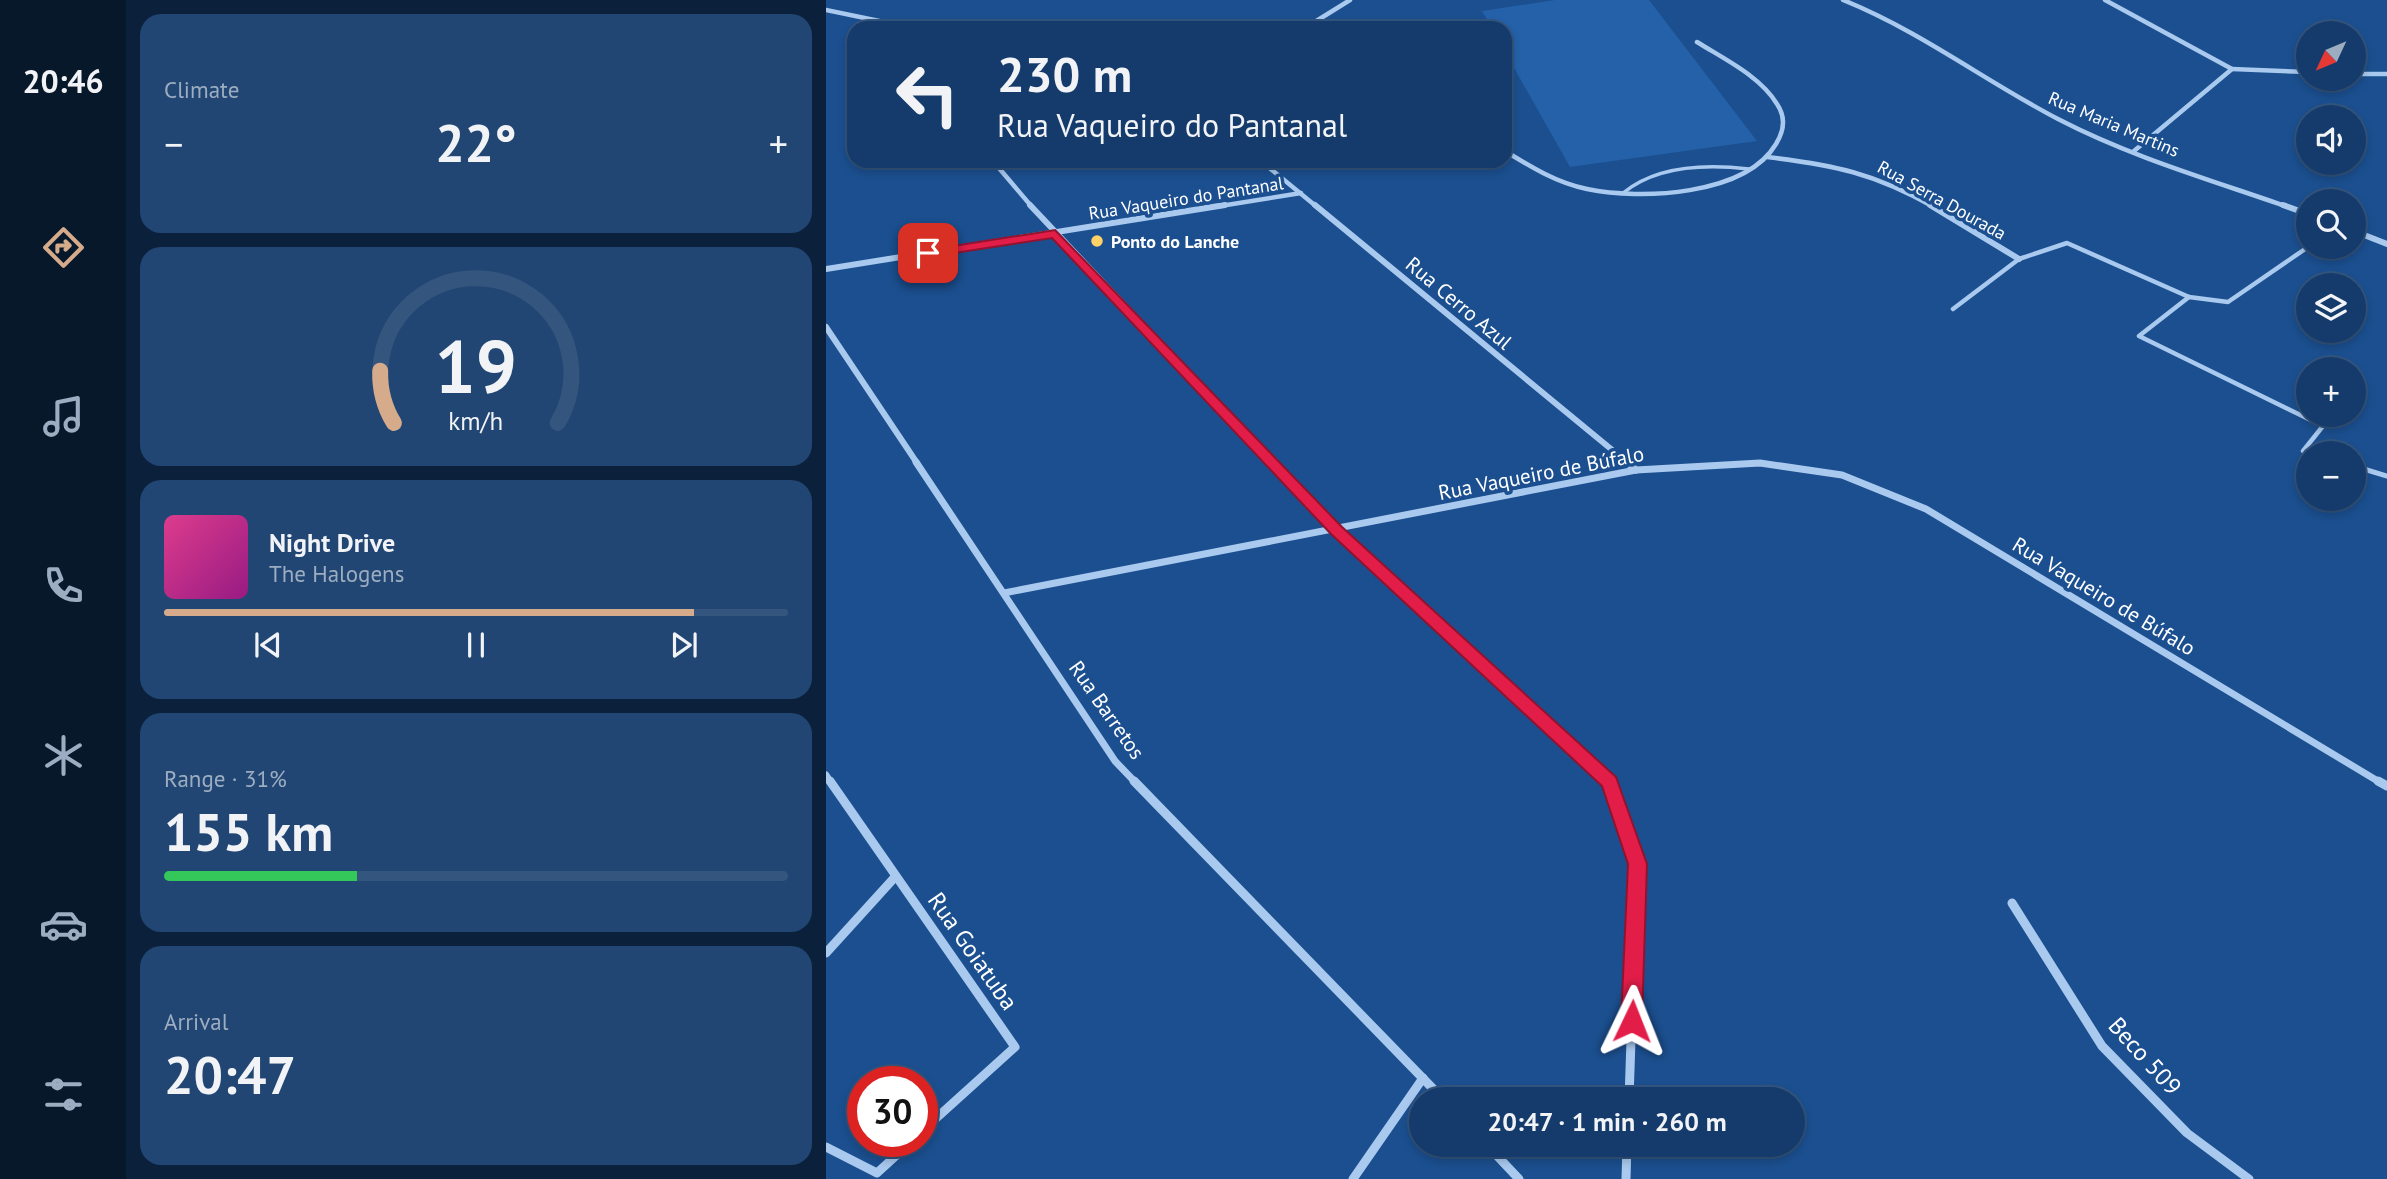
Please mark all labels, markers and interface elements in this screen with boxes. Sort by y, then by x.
north arrow [2296,21,2366,91]
map controls [2296,21,2366,511]
text: 230 m [997,42,1132,106]
icon: left [882,49,973,140]
text: 20:46 [22,60,104,102]
text: Climate [164,75,239,104]
street label: Rua Maria Martins [2045,86,2183,162]
text: Rua Vaqueiro do Pantanal [997,104,1347,146]
button: sound [2296,105,2366,175]
text: 22° [435,109,517,176]
text: − [164,119,183,168]
text: + [769,119,788,168]
street label: Rua Serra Dourada [1874,155,2010,245]
street label: Rua Vaqueiro do Pantanal [1087,171,1286,225]
button: search [2296,189,2366,259]
icon: directions [39,223,88,272]
pin [898,223,958,283]
place label: Ponto do Lanche [1111,230,1239,253]
marker: Ponto do Lanche [1089,233,1105,249]
icon: arrive [909,234,947,272]
street label: Rua Cerro Azul [1400,251,1518,355]
button: layers [2296,273,2366,343]
text: 19 [435,319,517,413]
button: + [2296,357,2366,427]
icon: music [39,392,88,441]
text: km/h [449,404,503,436]
street label: Rua Vaqueiro de Búfalo [1436,440,1646,506]
button: − [2296,441,2366,511]
text: Night Drive [269,526,395,559]
street label: Rua Vaqueiro de Búfalo [2008,531,2200,661]
text: The Halogens [269,559,404,588]
icon: phone [39,561,88,610]
icon: previous [249,626,287,664]
icon: pause [457,626,495,664]
icon: next [665,626,703,664]
street label: Rua Barretos [1063,655,1151,765]
icon: climate [39,731,88,780]
text: Range · 31% [164,764,287,793]
text: 155 km [164,798,333,865]
street label: Rua Goiatuba [921,886,1025,1016]
icon: car [39,900,88,949]
position arrow [1595,984,1669,1058]
text: Arrival [164,1007,228,1036]
street label: Beco 509 [2102,1010,2188,1102]
text: 20:47 [164,1041,296,1108]
speed limit sign: 30 [847,1066,938,1157]
icon: filters [39,1070,88,1119]
text: 20:47 · 1 min · 260 m [1487,1105,1727,1138]

